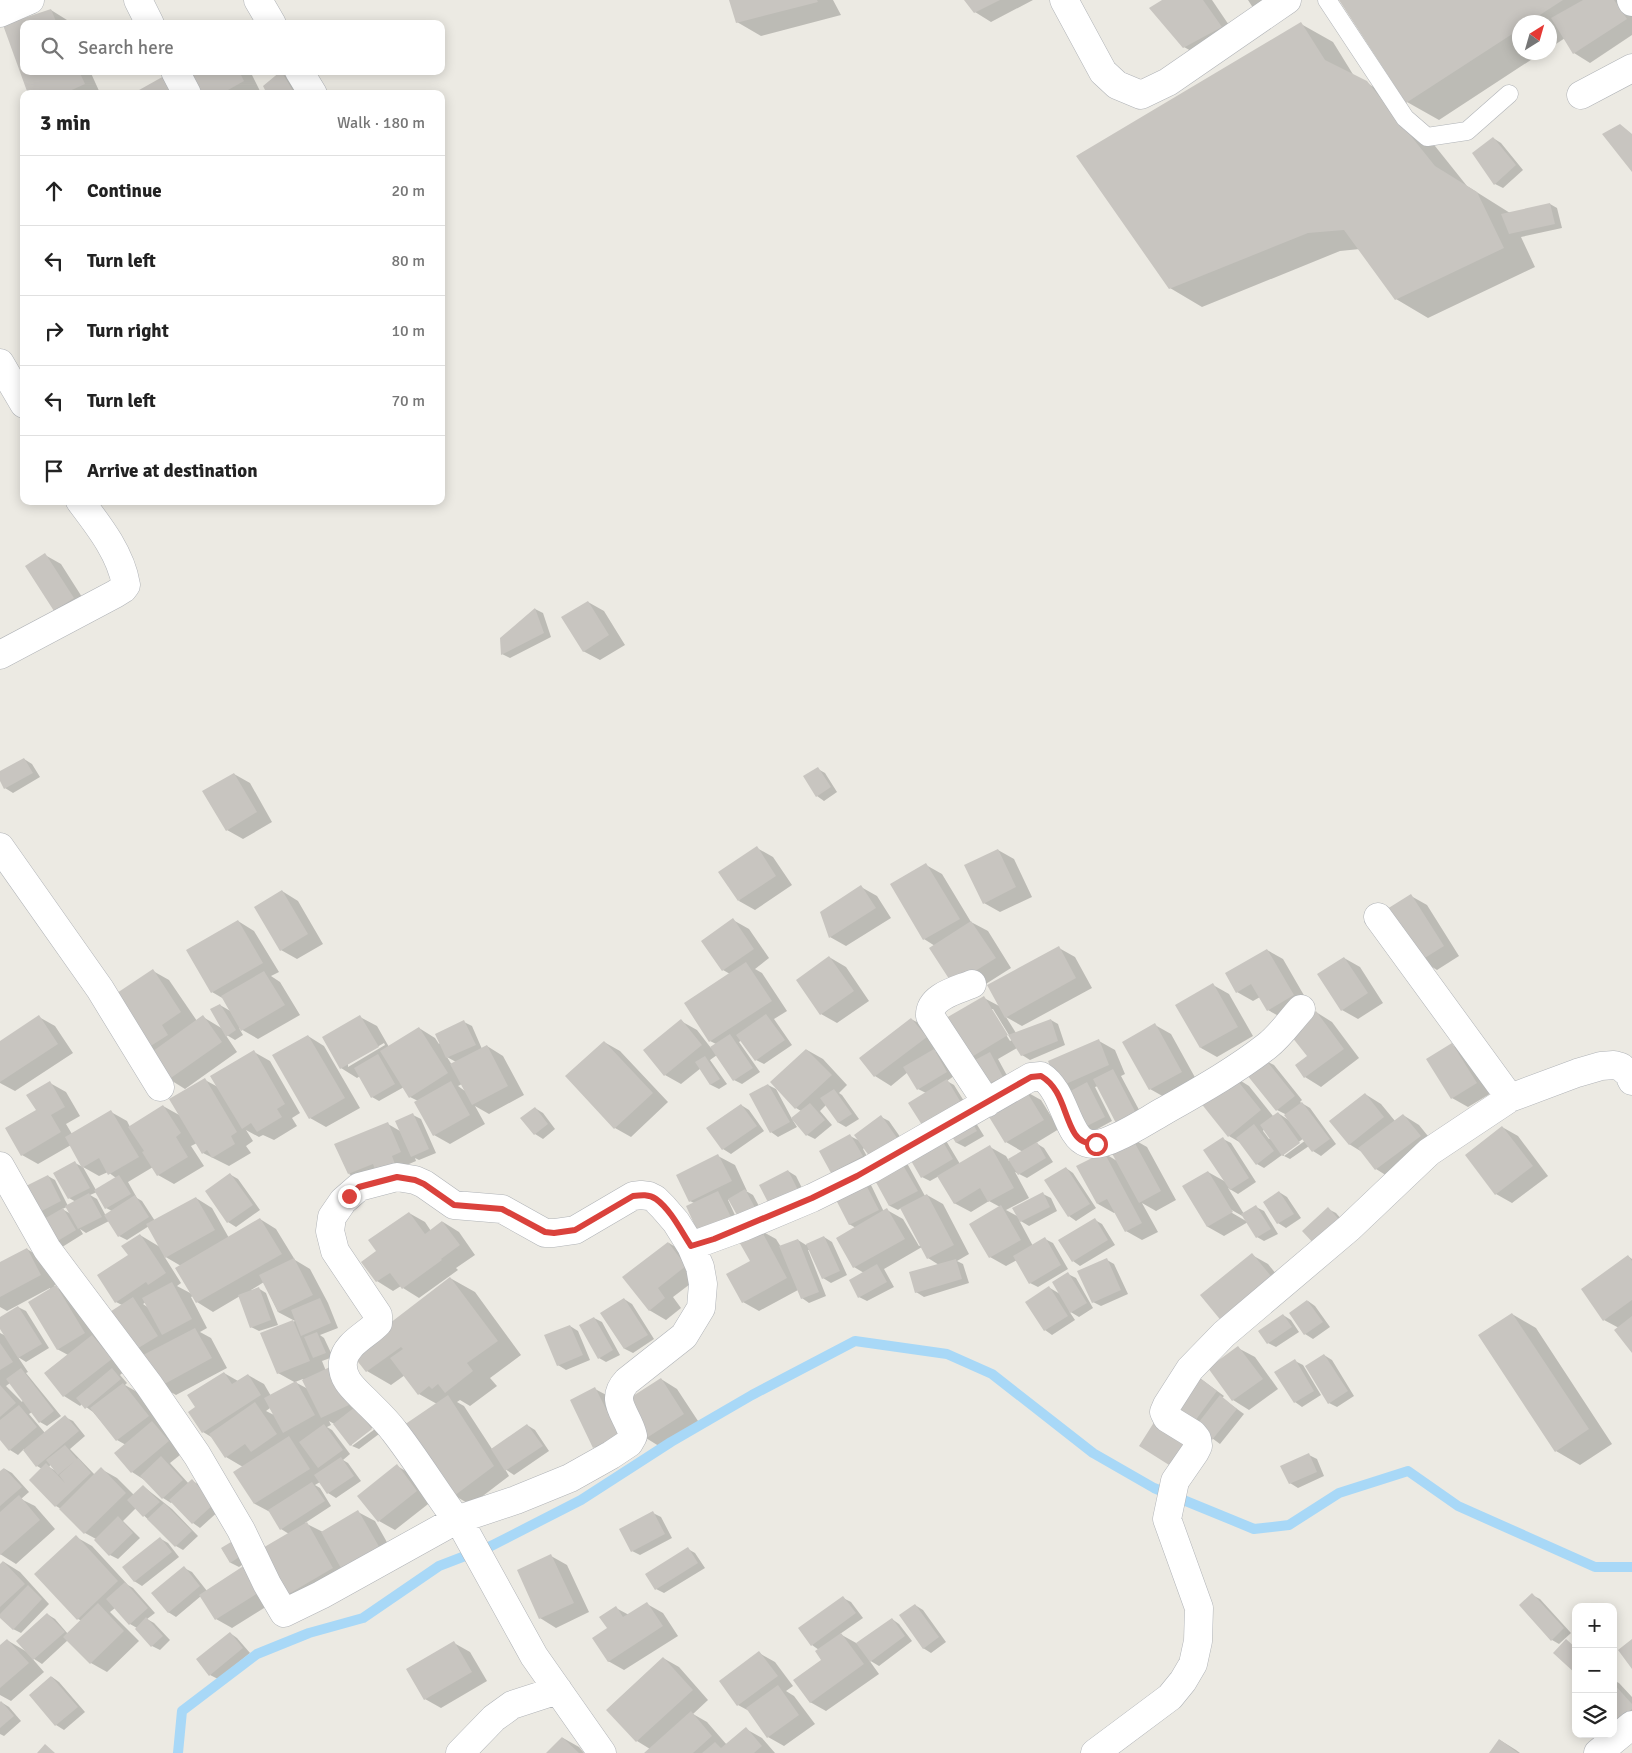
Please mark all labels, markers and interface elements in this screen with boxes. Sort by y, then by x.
north arrow [1512,15,1557,60]
search box [20,20,445,75]
icon: search [38,34,66,62]
text: Search here [78,36,174,60]
text: 3 min [40,110,91,136]
text: Walk · 180 m [337,113,425,133]
icon: ahead [40,177,68,205]
text: Continue [87,179,162,203]
text: 20 m [391,181,425,201]
icon: left [40,247,68,275]
text: Turn left [87,249,156,273]
text: 80 m [391,251,425,271]
icon: right [40,317,68,345]
text: Turn right [87,319,169,343]
text: 10 m [391,321,425,341]
icon: left [40,387,68,415]
text: Turn left [87,389,156,413]
text: 70 m [391,391,425,411]
icon: arrive [40,457,68,485]
text: Arrive at destination [87,459,258,483]
route start [1085,1133,1108,1156]
route end [338,1185,361,1208]
map controls [1572,1603,1617,1738]
button: + [1572,1603,1617,1648]
button: − [1572,1648,1617,1693]
button: layers [1572,1693,1617,1738]

